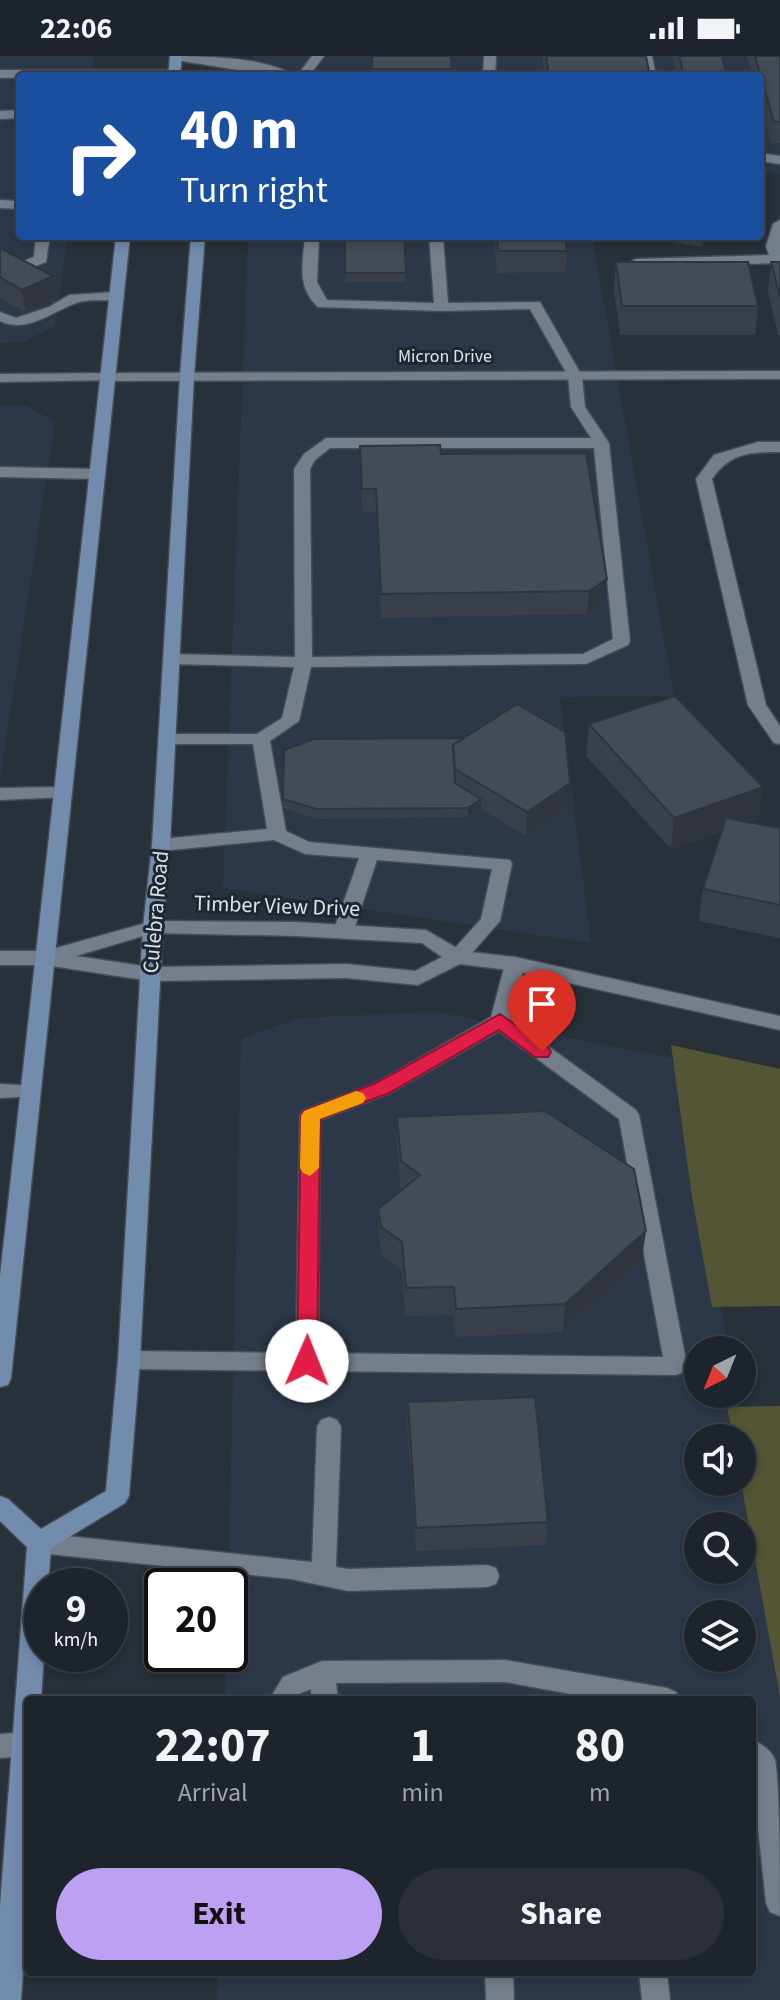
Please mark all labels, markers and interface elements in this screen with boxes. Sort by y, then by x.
text: 22:06 [40,7,112,50]
text: 40 m [180,91,298,170]
icon: right [48,104,152,208]
text: Turn right [180,165,328,216]
street label: Micron Drive [398,344,492,369]
street label: Culebra Road [135,849,177,975]
street label: Timber View Drive [193,887,361,925]
pin [508,970,576,1052]
icon: arrive [520,982,564,1026]
position arrow [265,1319,349,1403]
north arrow [684,1336,756,1408]
map controls [684,1336,756,1672]
button: sound [684,1424,756,1496]
button: search [684,1512,756,1584]
speed limit sign: 20 [144,1568,248,1672]
text: 9 [65,1581,87,1638]
button: layers [684,1600,756,1672]
text: km/h [54,1626,98,1654]
text: 22:07 [155,1712,271,1780]
text: 1 [410,1712,435,1780]
text: 80 [574,1712,625,1780]
text: Arrival [178,1774,248,1811]
text: min [401,1774,444,1811]
text: m [589,1774,611,1811]
button: Exit [56,1868,382,1960]
button: Share [398,1868,724,1960]

